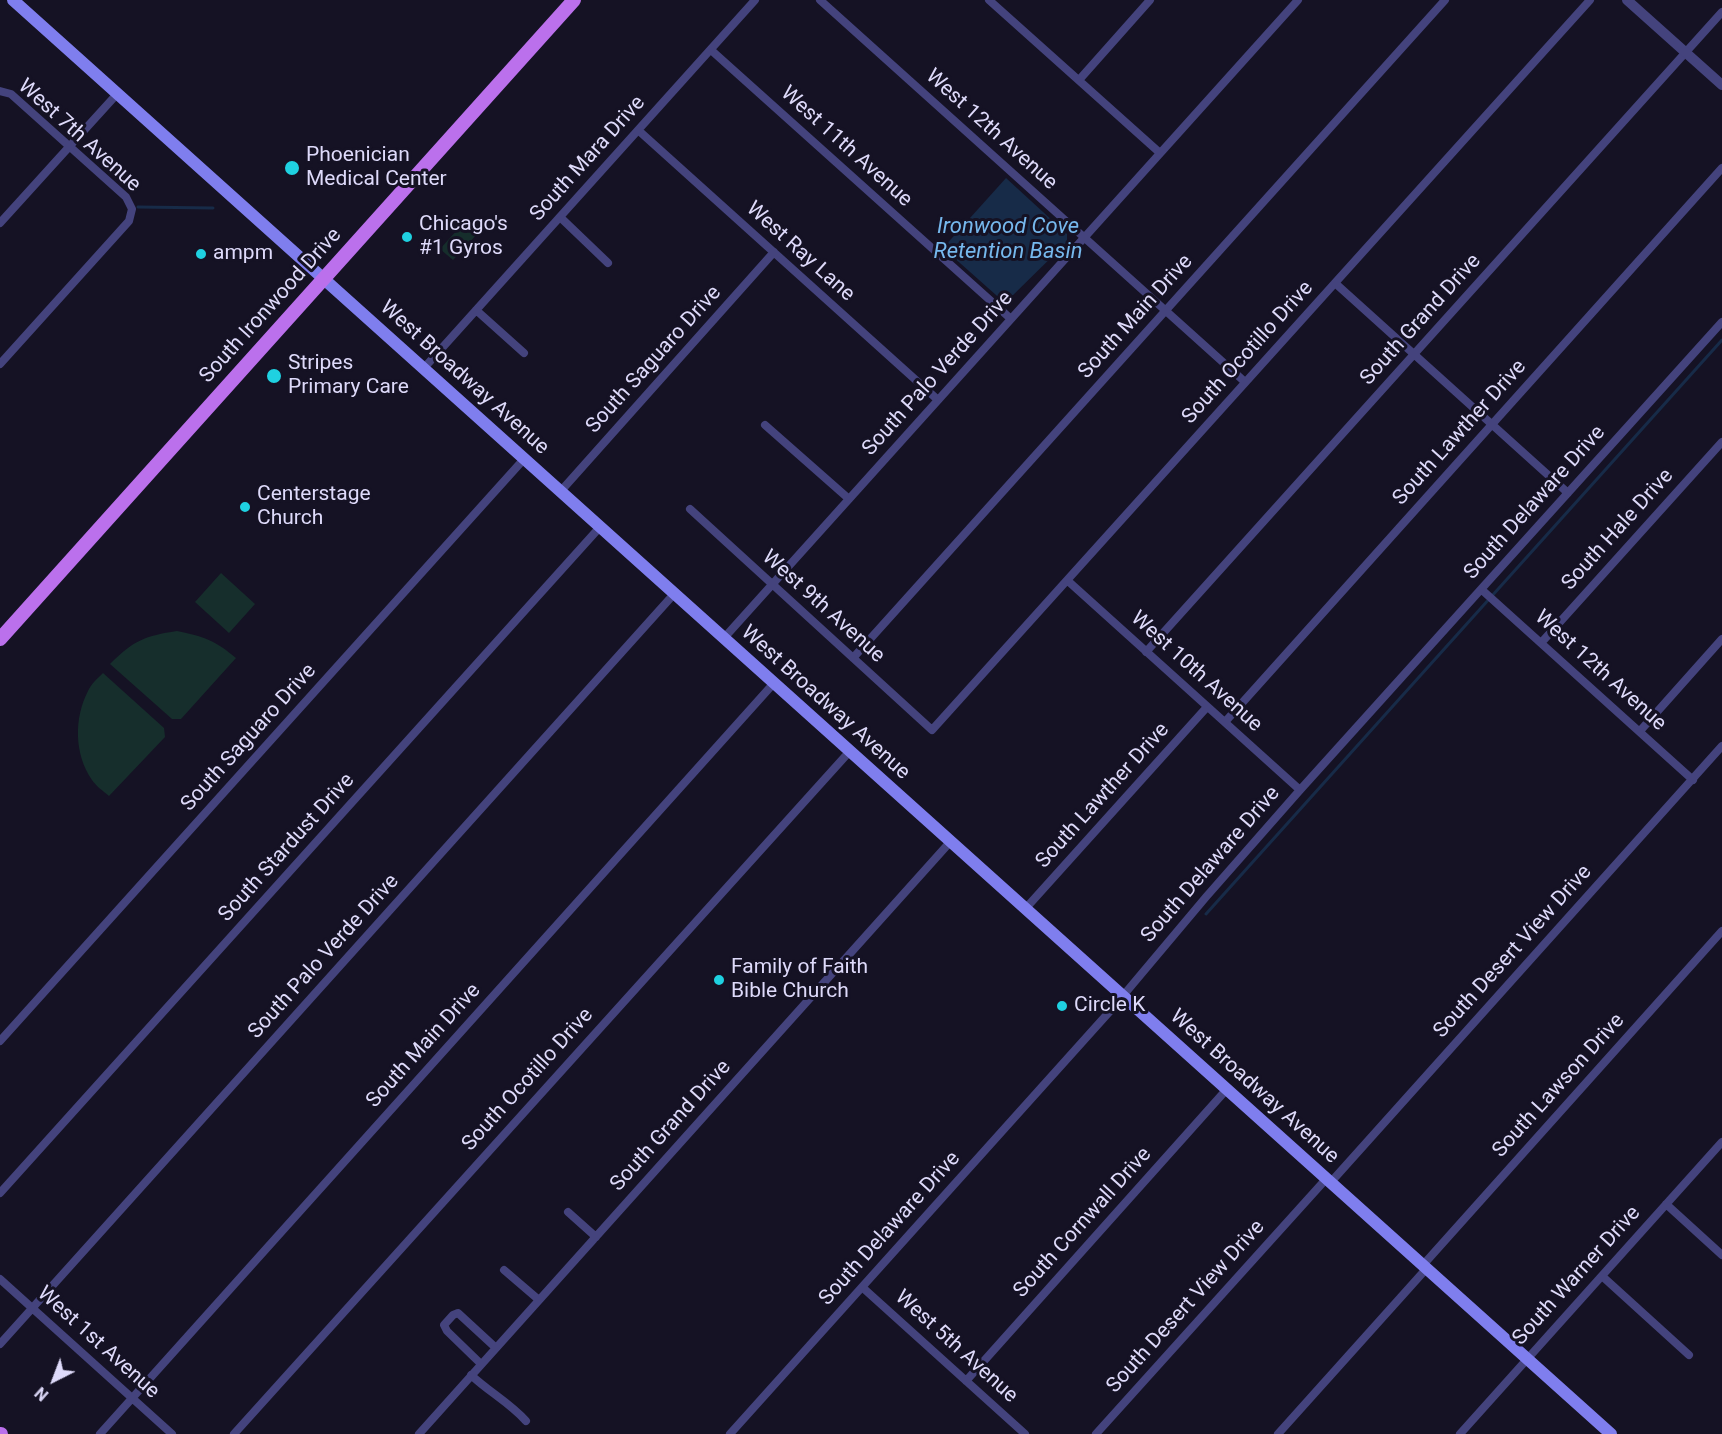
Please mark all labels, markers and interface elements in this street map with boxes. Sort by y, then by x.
street label: West 12th Avenue [920,64,1062,196]
street label: West 7th Avenue [12,74,146,198]
street label: West 11th Avenue [775,81,917,213]
street label: South Mara Drive [525,91,651,227]
place label: Phoenician Medical Center [306,143,447,193]
marker: Phoenician Medical Center [283,159,301,177]
street label: West Ray Lane [741,197,859,307]
place label: Chicago's #1 Gyros [419,212,508,262]
water label: Ironwood Cove Retention Basin [934,214,1082,266]
street label: South Ironwood Drive [195,223,347,389]
marker: Chicago's #1 Gyros [400,230,414,244]
place label: ampm [213,241,273,267]
marker: ampm [194,247,208,261]
street label: South Grand Drive [1355,249,1487,391]
street label: South Main Drive [1074,250,1198,384]
street label: South Ocotillo Drive [1177,276,1319,430]
street label: South Saguaro Drive [581,281,727,439]
street label: South Palo Verde Drive [857,286,1019,462]
street label: West Broadway Avenue [374,296,554,460]
place label: Stripes Primary Care [288,351,409,401]
street label: South Lawther Drive [1388,355,1532,511]
marker: Stripes Primary Care [265,367,283,385]
street label: South Delaware Drive [1459,421,1611,585]
street label: South Hale Drive [1557,464,1679,596]
place label: Centerstage Church [257,482,371,532]
marker: Centerstage Church [238,500,252,514]
street label: West 9th Avenue [756,545,890,669]
street label: West 12th Avenue [1529,605,1671,737]
street label: West 10th Avenue [1125,606,1267,738]
street label: West Broadway Avenue [735,621,915,785]
street label: South Saguaro Drive [176,659,322,817]
street label: South Lawther Drive [1031,718,1175,874]
street label: South Stardust Drive [214,769,360,927]
street label: South Delaware Drive [1136,782,1286,948]
street label: South Desert View Drive [1429,860,1597,1044]
street label: South Palo Verde Drive [243,869,405,1045]
place label: Family of Faith Bible Church [731,955,868,1005]
marker: Family of Faith Bible Church [712,973,726,987]
street label: South Main Drive [362,979,486,1113]
place label: Circle K [1074,993,1145,1019]
marker: Circle K [1055,999,1069,1013]
street label: South Ocotillo Drive [457,1003,599,1157]
street label: West Broadway Avenue [1164,1005,1344,1169]
street label: South Lawson Drive [1488,1009,1630,1163]
street label: South Grand Drive [605,1055,737,1197]
street label: South Cornwall Drive [1009,1143,1157,1303]
street label: South Delaware Drive [814,1147,966,1311]
street label: South Warner Drive [1508,1201,1646,1351]
street label: South Desert View Drive [1102,1215,1270,1399]
street label: West 1st Avenue [32,1282,164,1404]
street label: West 5th Avenue [889,1285,1023,1409]
north arrow [24,1350,84,1410]
text: N [31,1383,52,1405]

